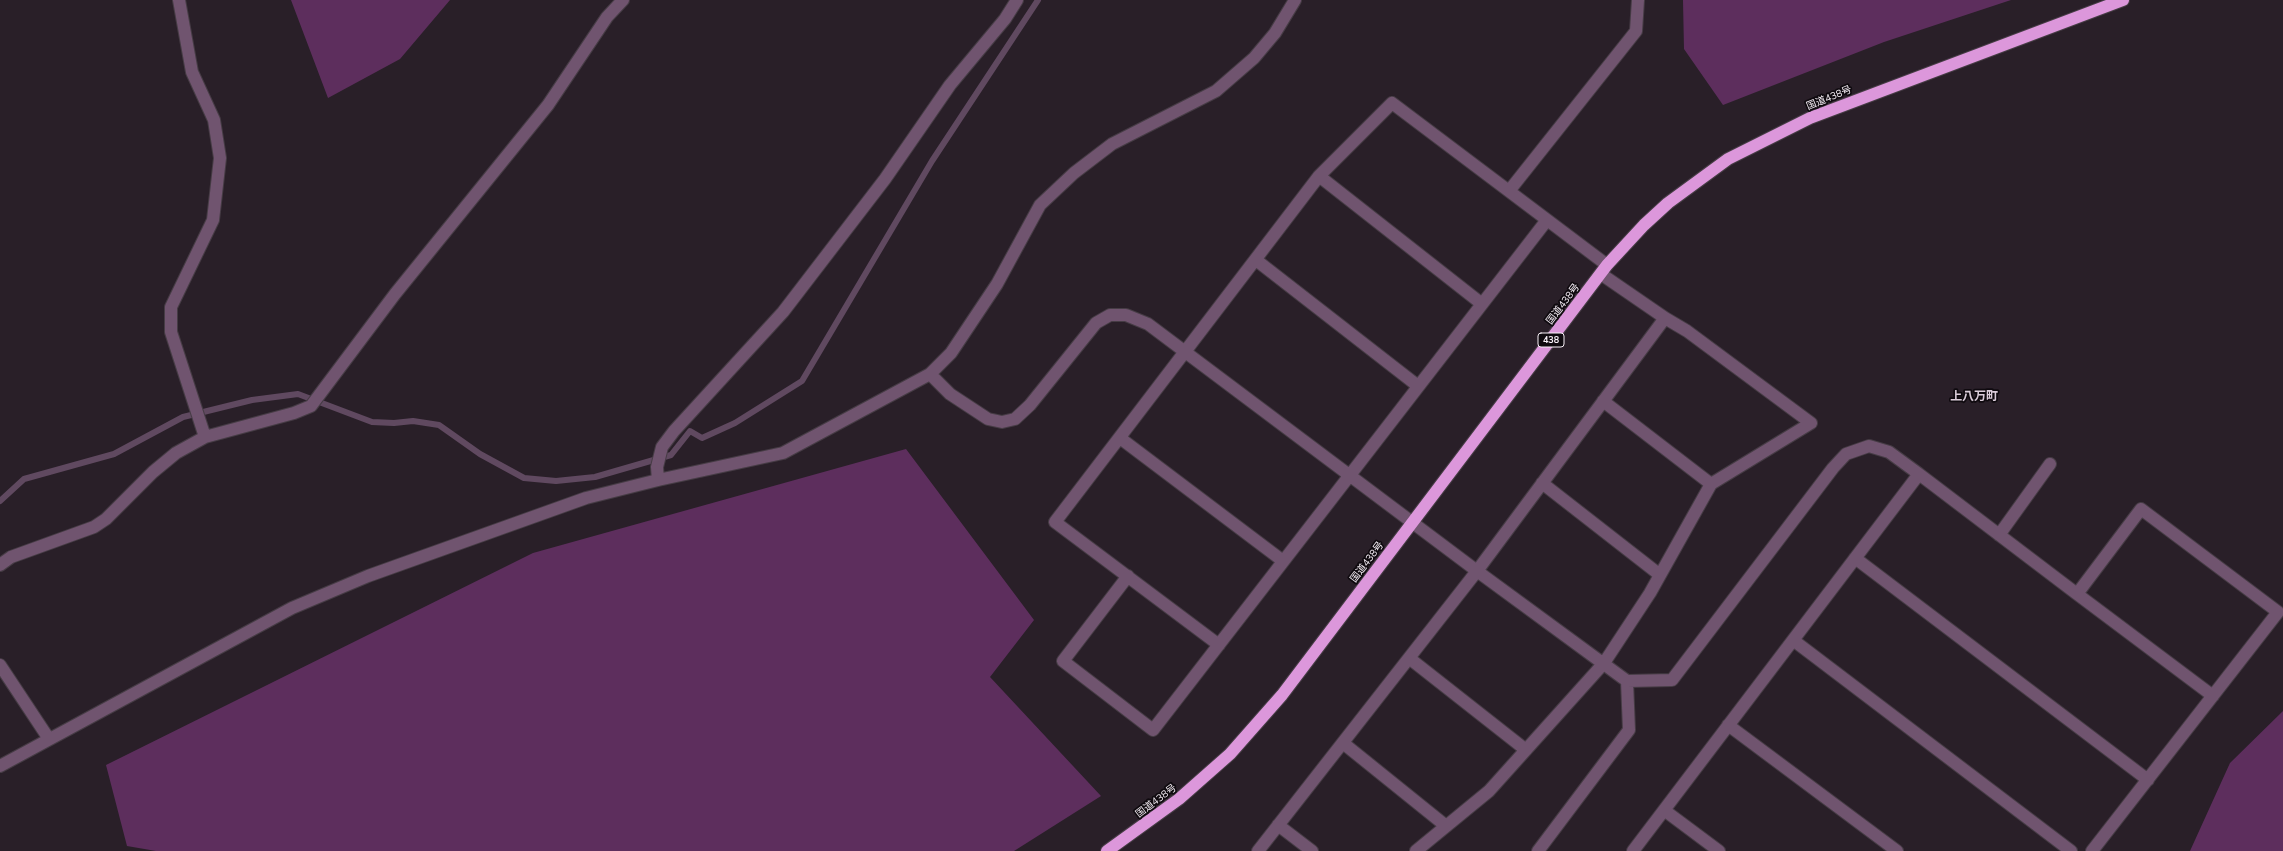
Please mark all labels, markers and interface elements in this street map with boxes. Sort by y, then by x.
street label: 国道438号 [1804,83,1854,113]
street label: 国道438号 [1544,281,1582,327]
road number: 438 [1538,333,1564,347]
district label: 上八万町 [1950,389,1998,403]
street label: 国道438号 [1348,539,1386,585]
street label: 国道438号 [1133,782,1179,820]

